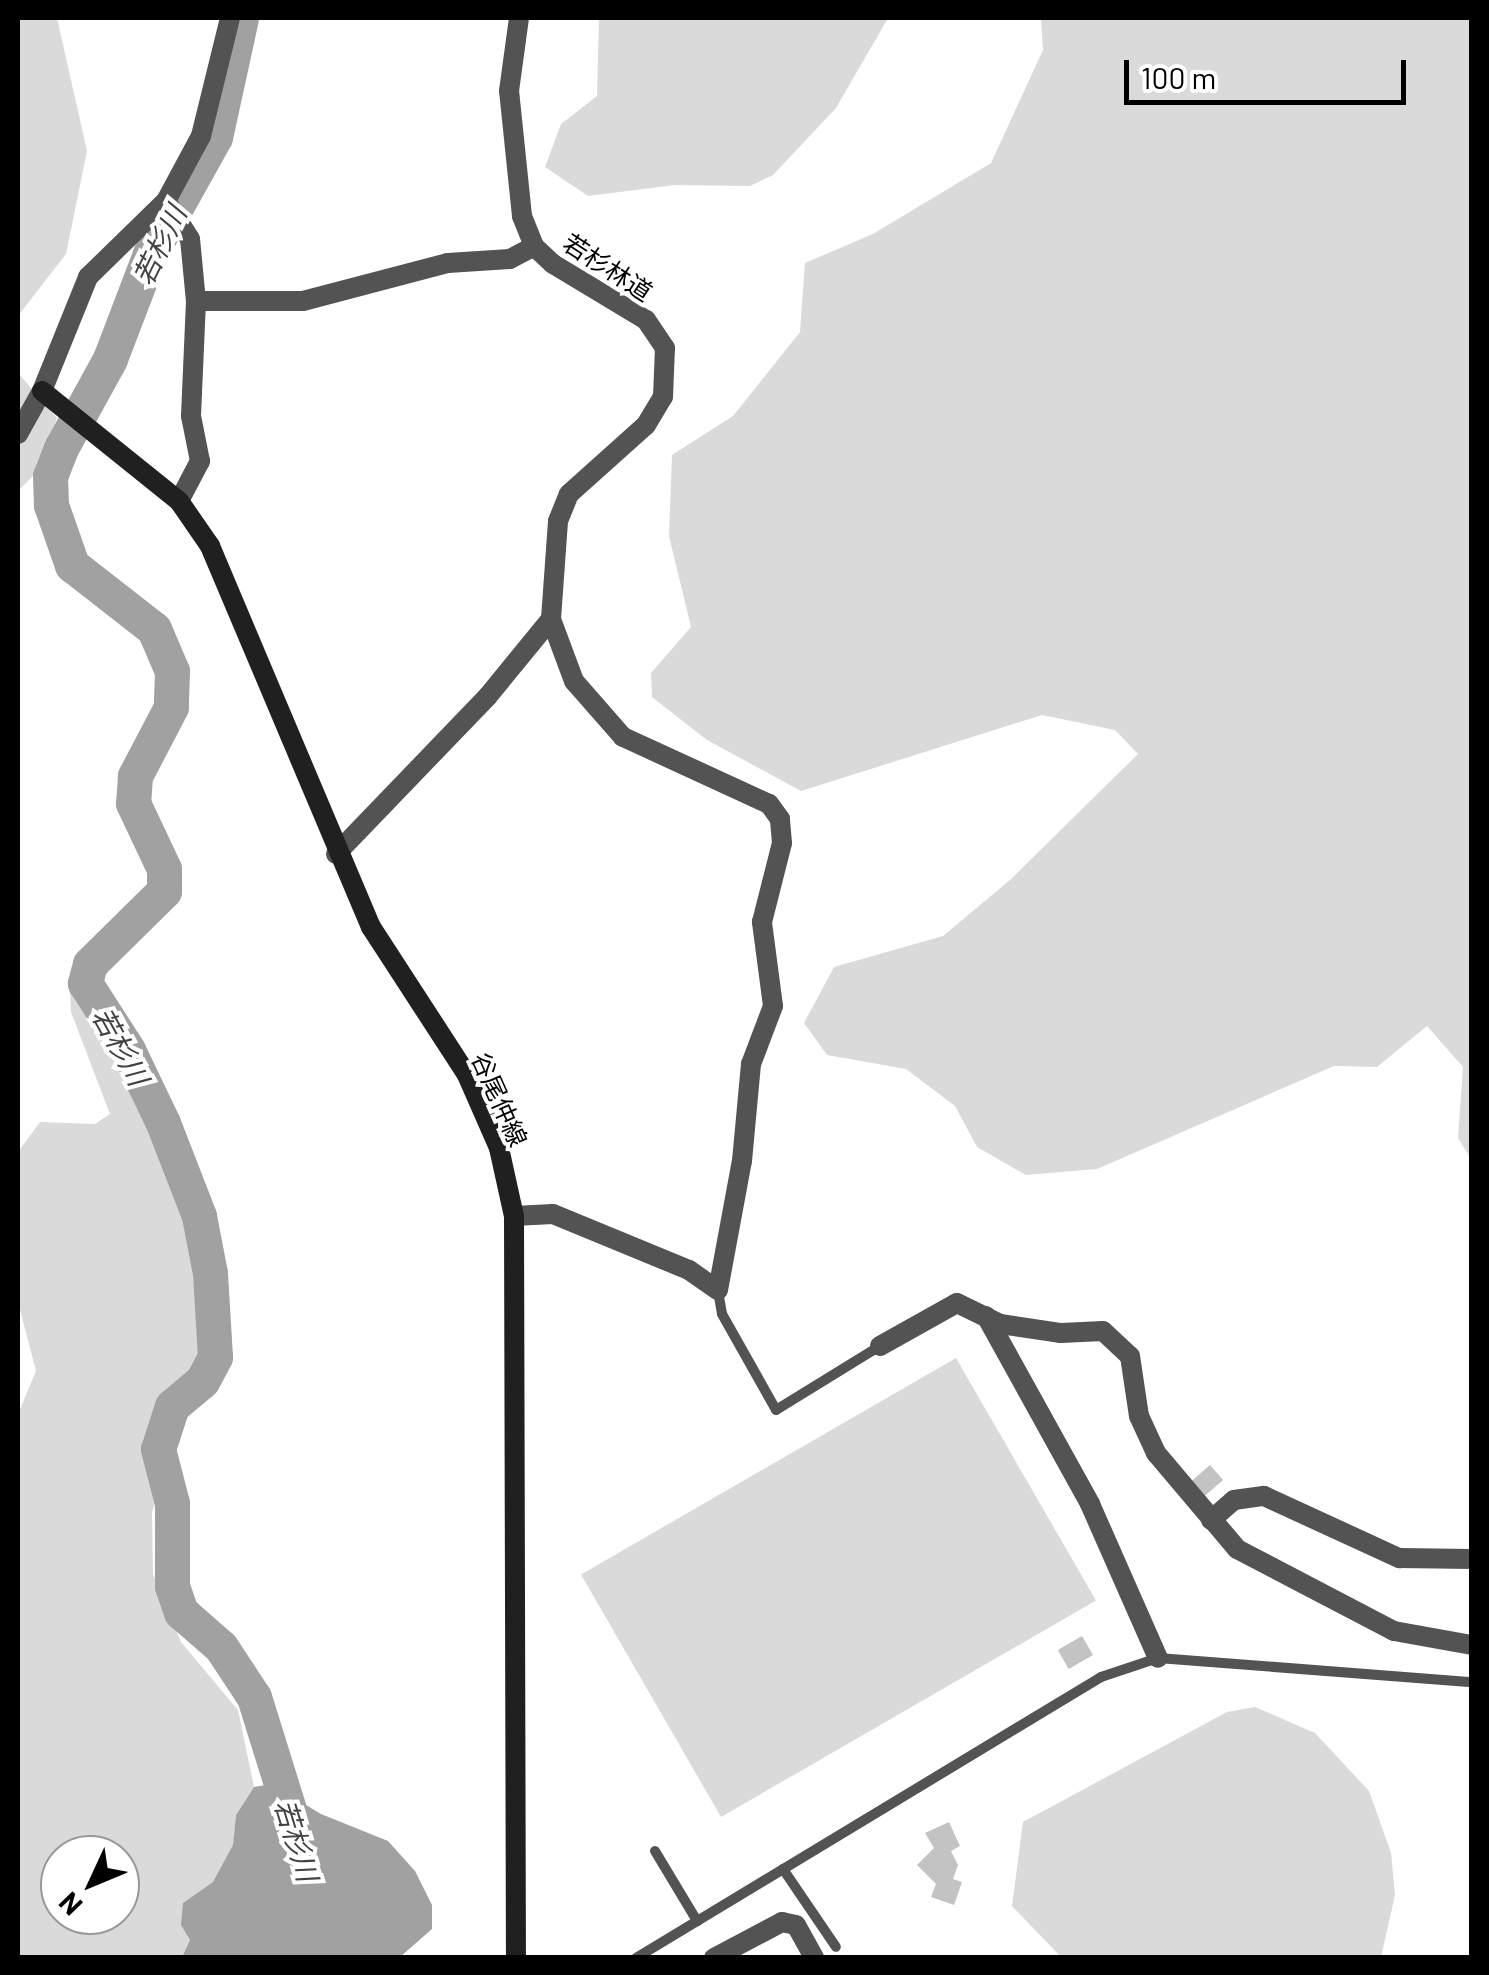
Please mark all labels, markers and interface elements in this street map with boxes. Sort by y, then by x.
scale bar [1129,40,1412,102]
text: 100 m [1141,59,1216,95]
water label: 若杉川 [125,200,193,290]
street label: 若杉林道 [558,227,658,307]
water label: 若杉川 [86,1001,156,1091]
street label: 谷尾仲線 [466,1047,534,1151]
water label: 若杉川 [269,1795,325,1885]
north arrow [40,1835,140,1935]
text: N [51,1886,89,1923]

